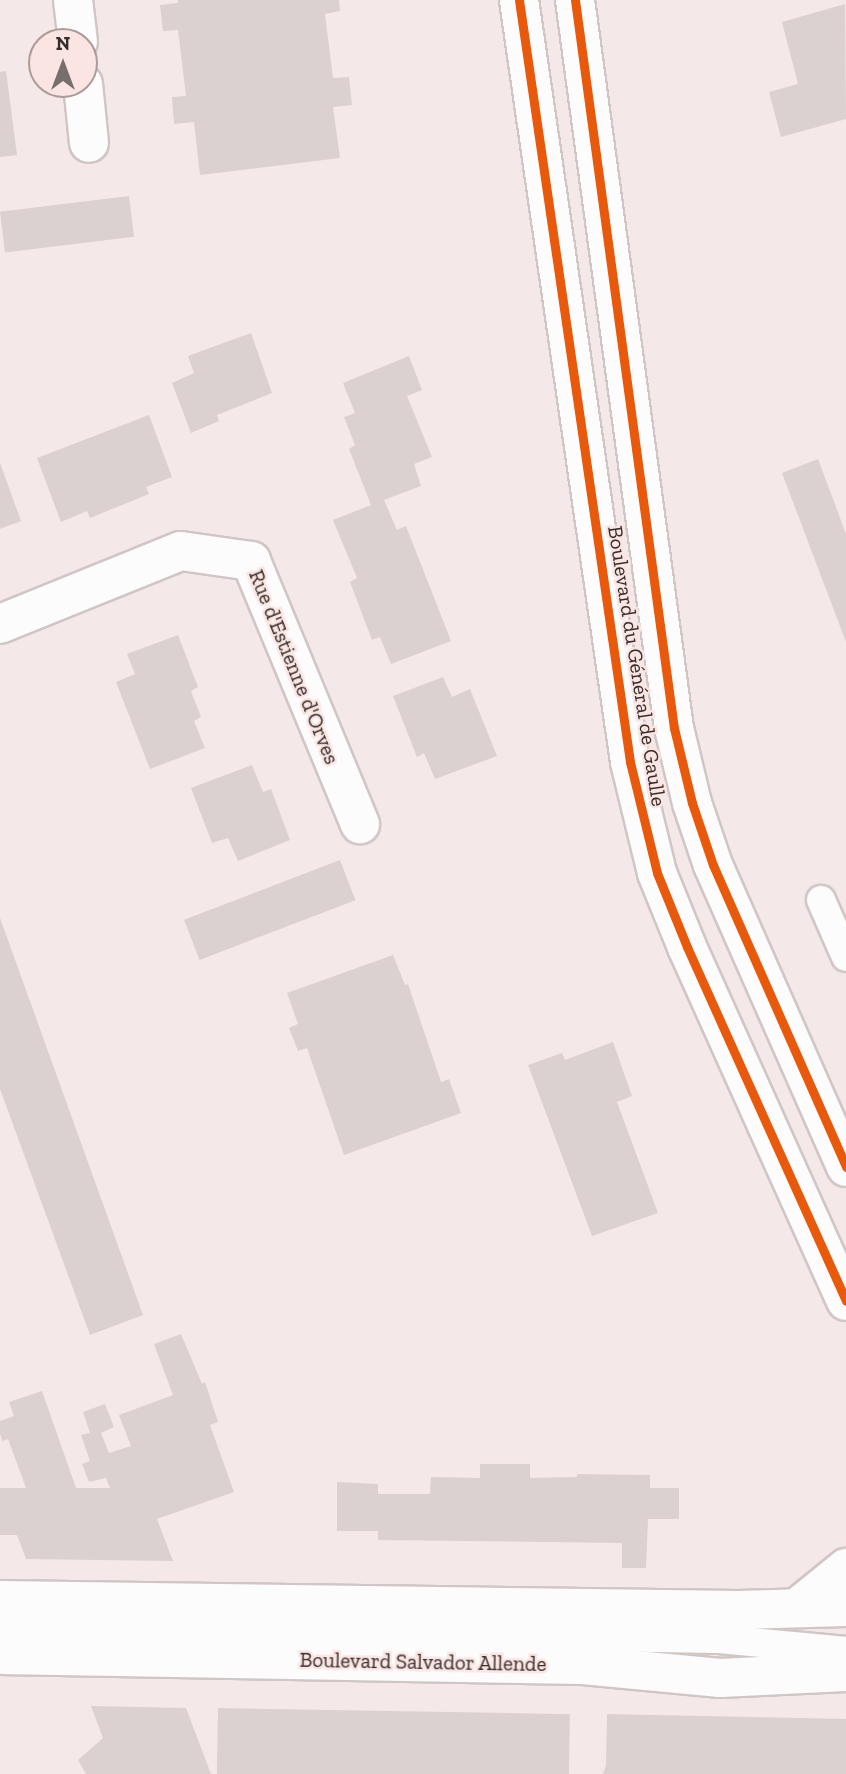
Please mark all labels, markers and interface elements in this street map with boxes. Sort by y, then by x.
north arrow [28,28,98,98]
text: N [56,32,70,55]
street label: Boulevard du Général de Gaulle [602,524,672,808]
street label: Rue d'Estienne d'Orves [243,566,345,768]
street label: Boulevard Salvador Allende [299,1647,547,1677]

